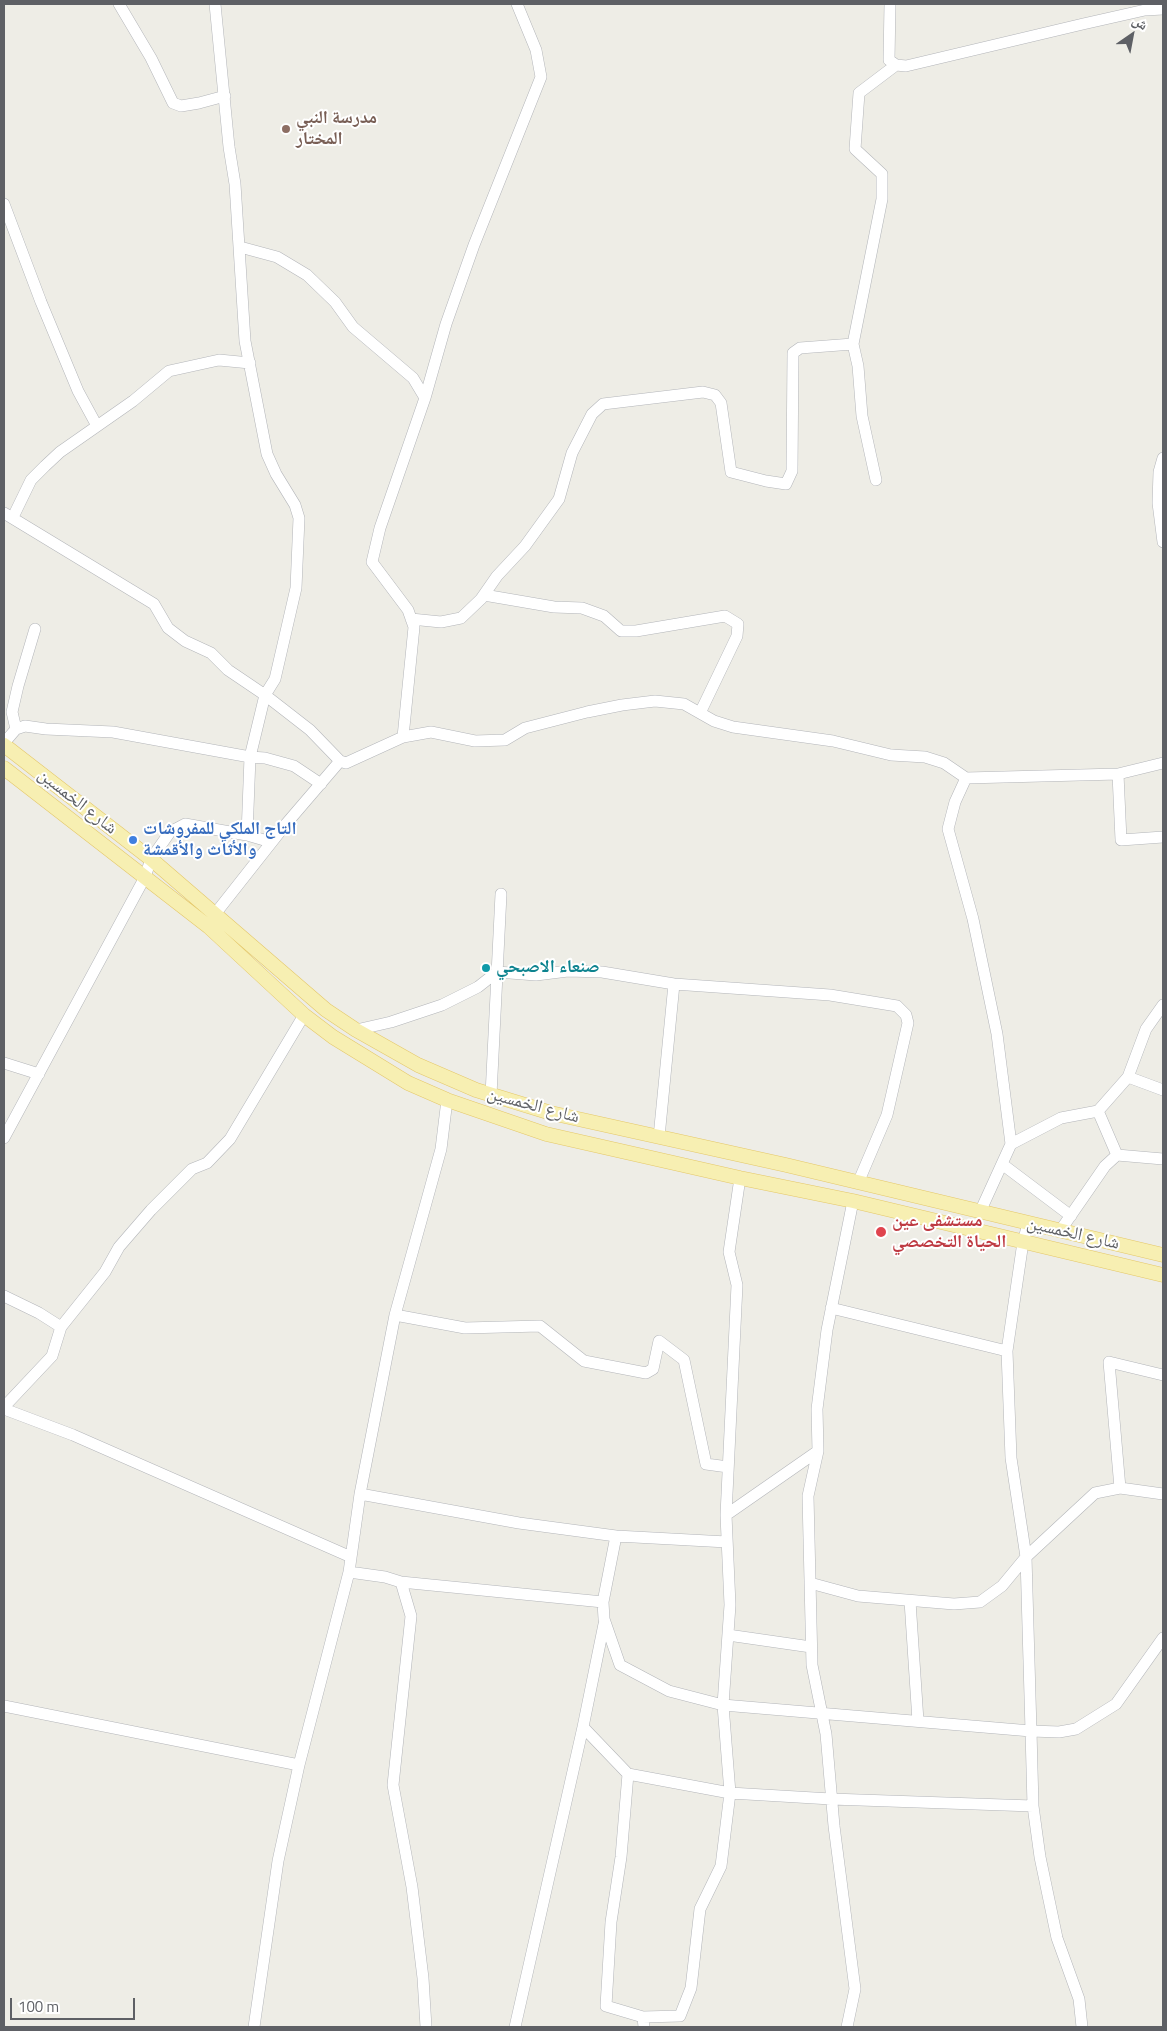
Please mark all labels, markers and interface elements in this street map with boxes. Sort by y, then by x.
text: ش [1128,9,1152,35]
north arrow [1107,10,1157,60]
place label: مدرسة النبي المختار [296,108,377,150]
marker: مدرسة النبي المختار [280,123,292,135]
street label: شارع الخمسين [33,764,121,840]
place label: التاج الملكي للمفروشات والأثاث والأقمشة [143,819,297,862]
marker: التاج الملكي للمفروشات والأثاث والأقمشة [127,834,139,846]
place label: صنعاء الاصبحي [496,957,600,979]
marker: صنعاء الاصبحي [480,962,492,974]
street label: شارع الخمسين [484,1083,582,1129]
place label: مستشفى عين الحياة التخصصي [892,1211,1006,1254]
street label: شارع الخمسين [1024,1213,1122,1255]
marker: مستشفى عين الحياة التخصصي [874,1225,888,1239]
scale bar [12,1988,138,2020]
text: 100 m [18,1995,59,2018]

